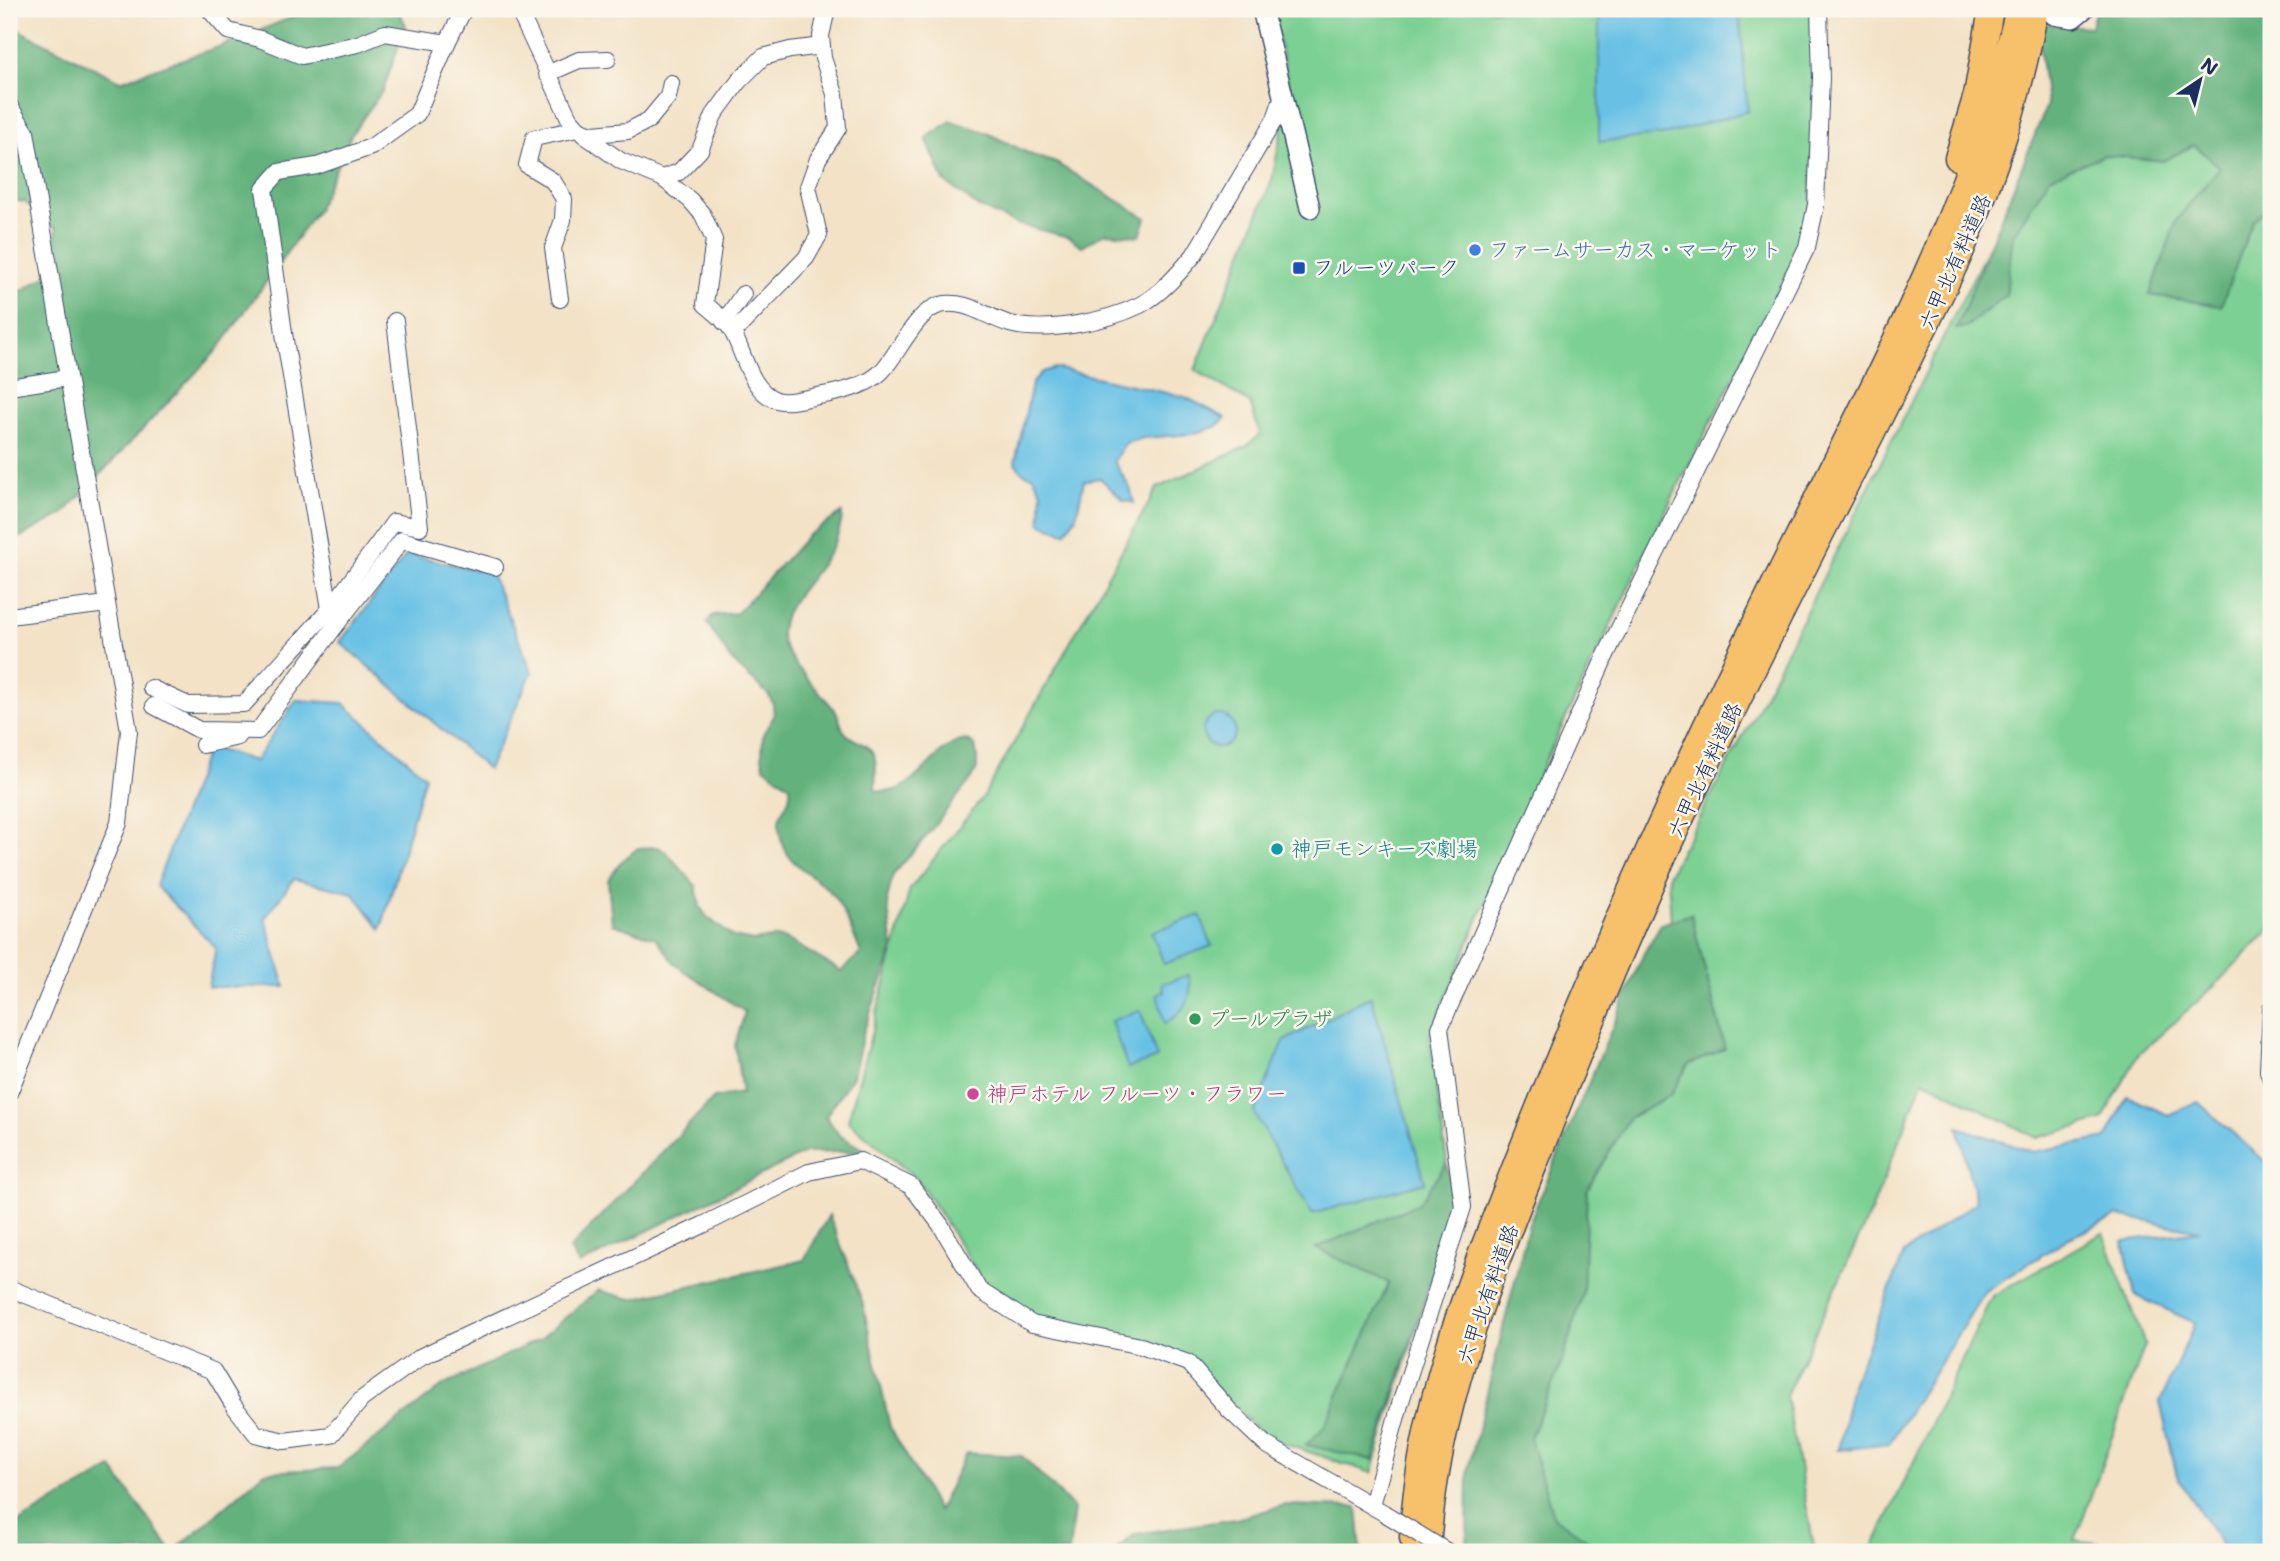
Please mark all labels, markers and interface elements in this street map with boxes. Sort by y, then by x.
north arrow [2164,46,2234,116]
text: N [2196,52,2223,81]
street label: 六甲北有料道路 [1912,189,1998,335]
place label: ファームサーカス・マーケット [1489,236,1782,264]
marker: ファームサーカス・マーケット [1467,242,1483,258]
place label: フルーツパーク [1313,254,1459,282]
marker: フルーツパーク [1291,260,1307,276]
street label: 六甲北有料道路 [1661,697,1749,843]
place label: 神戸モンキーズ劇場 [1291,835,1478,863]
marker: 神戸モンキーズ劇場 [1269,841,1285,857]
place label: プールプラザ [1209,1005,1332,1033]
marker: プールプラザ [1187,1011,1203,1027]
place label: 神戸ホテル フルーツ・フラワー [987,1080,1287,1108]
marker: 神戸ホテル フルーツ・フラワー [965,1086,981,1102]
street label: 六甲北有料道路 [1451,1220,1525,1368]

